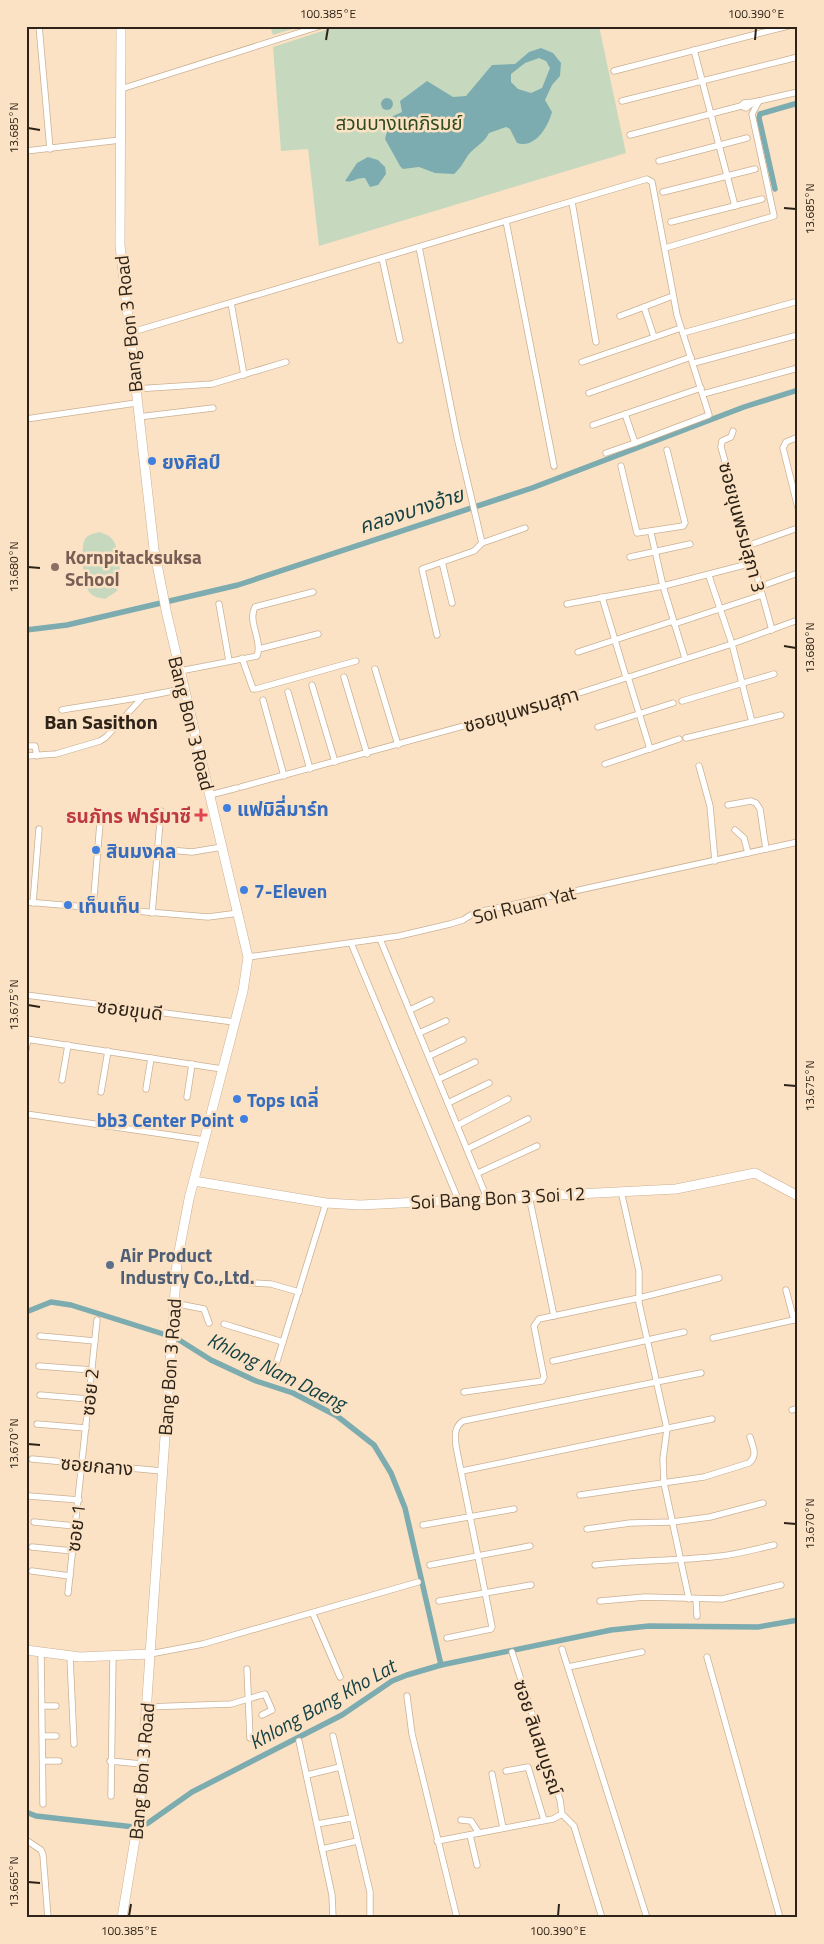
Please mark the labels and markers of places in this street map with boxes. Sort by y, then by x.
place label: ยงศิลป์ [162,447,221,476]
marker: ยงศิลป์ [146,455,158,467]
place label: Kornpitacksuksa School [65,542,202,593]
marker: Kornpitacksuksa School [49,561,61,573]
place label: แฟมิลี่มาร์ท [237,794,329,823]
place label: ธนภัทร ฟาร์มาซี [66,801,191,830]
marker: แฟมิลี่มาร์ท [221,802,233,814]
marker: ธนภัทร ฟาร์มาซี [195,809,207,821]
place label: สินมงคล [106,836,177,865]
marker: สินมงคล [90,844,102,856]
place label: 7-Eleven [254,876,327,905]
marker: 7-Eleven [238,884,250,896]
place label: เท็นเท็น [78,891,140,920]
marker: เท็นเท็น [62,899,74,911]
place label: Tops เดลี่ [247,1085,319,1114]
marker: Tops เดลี่ [231,1093,243,1105]
place label: bb3 Center Point [97,1105,234,1134]
marker: bb3 Center Point [238,1113,250,1125]
place label: Air Product Industry Co.,Ltd. [120,1240,255,1291]
marker: Air Product Industry Co.,Ltd. [104,1259,116,1271]

